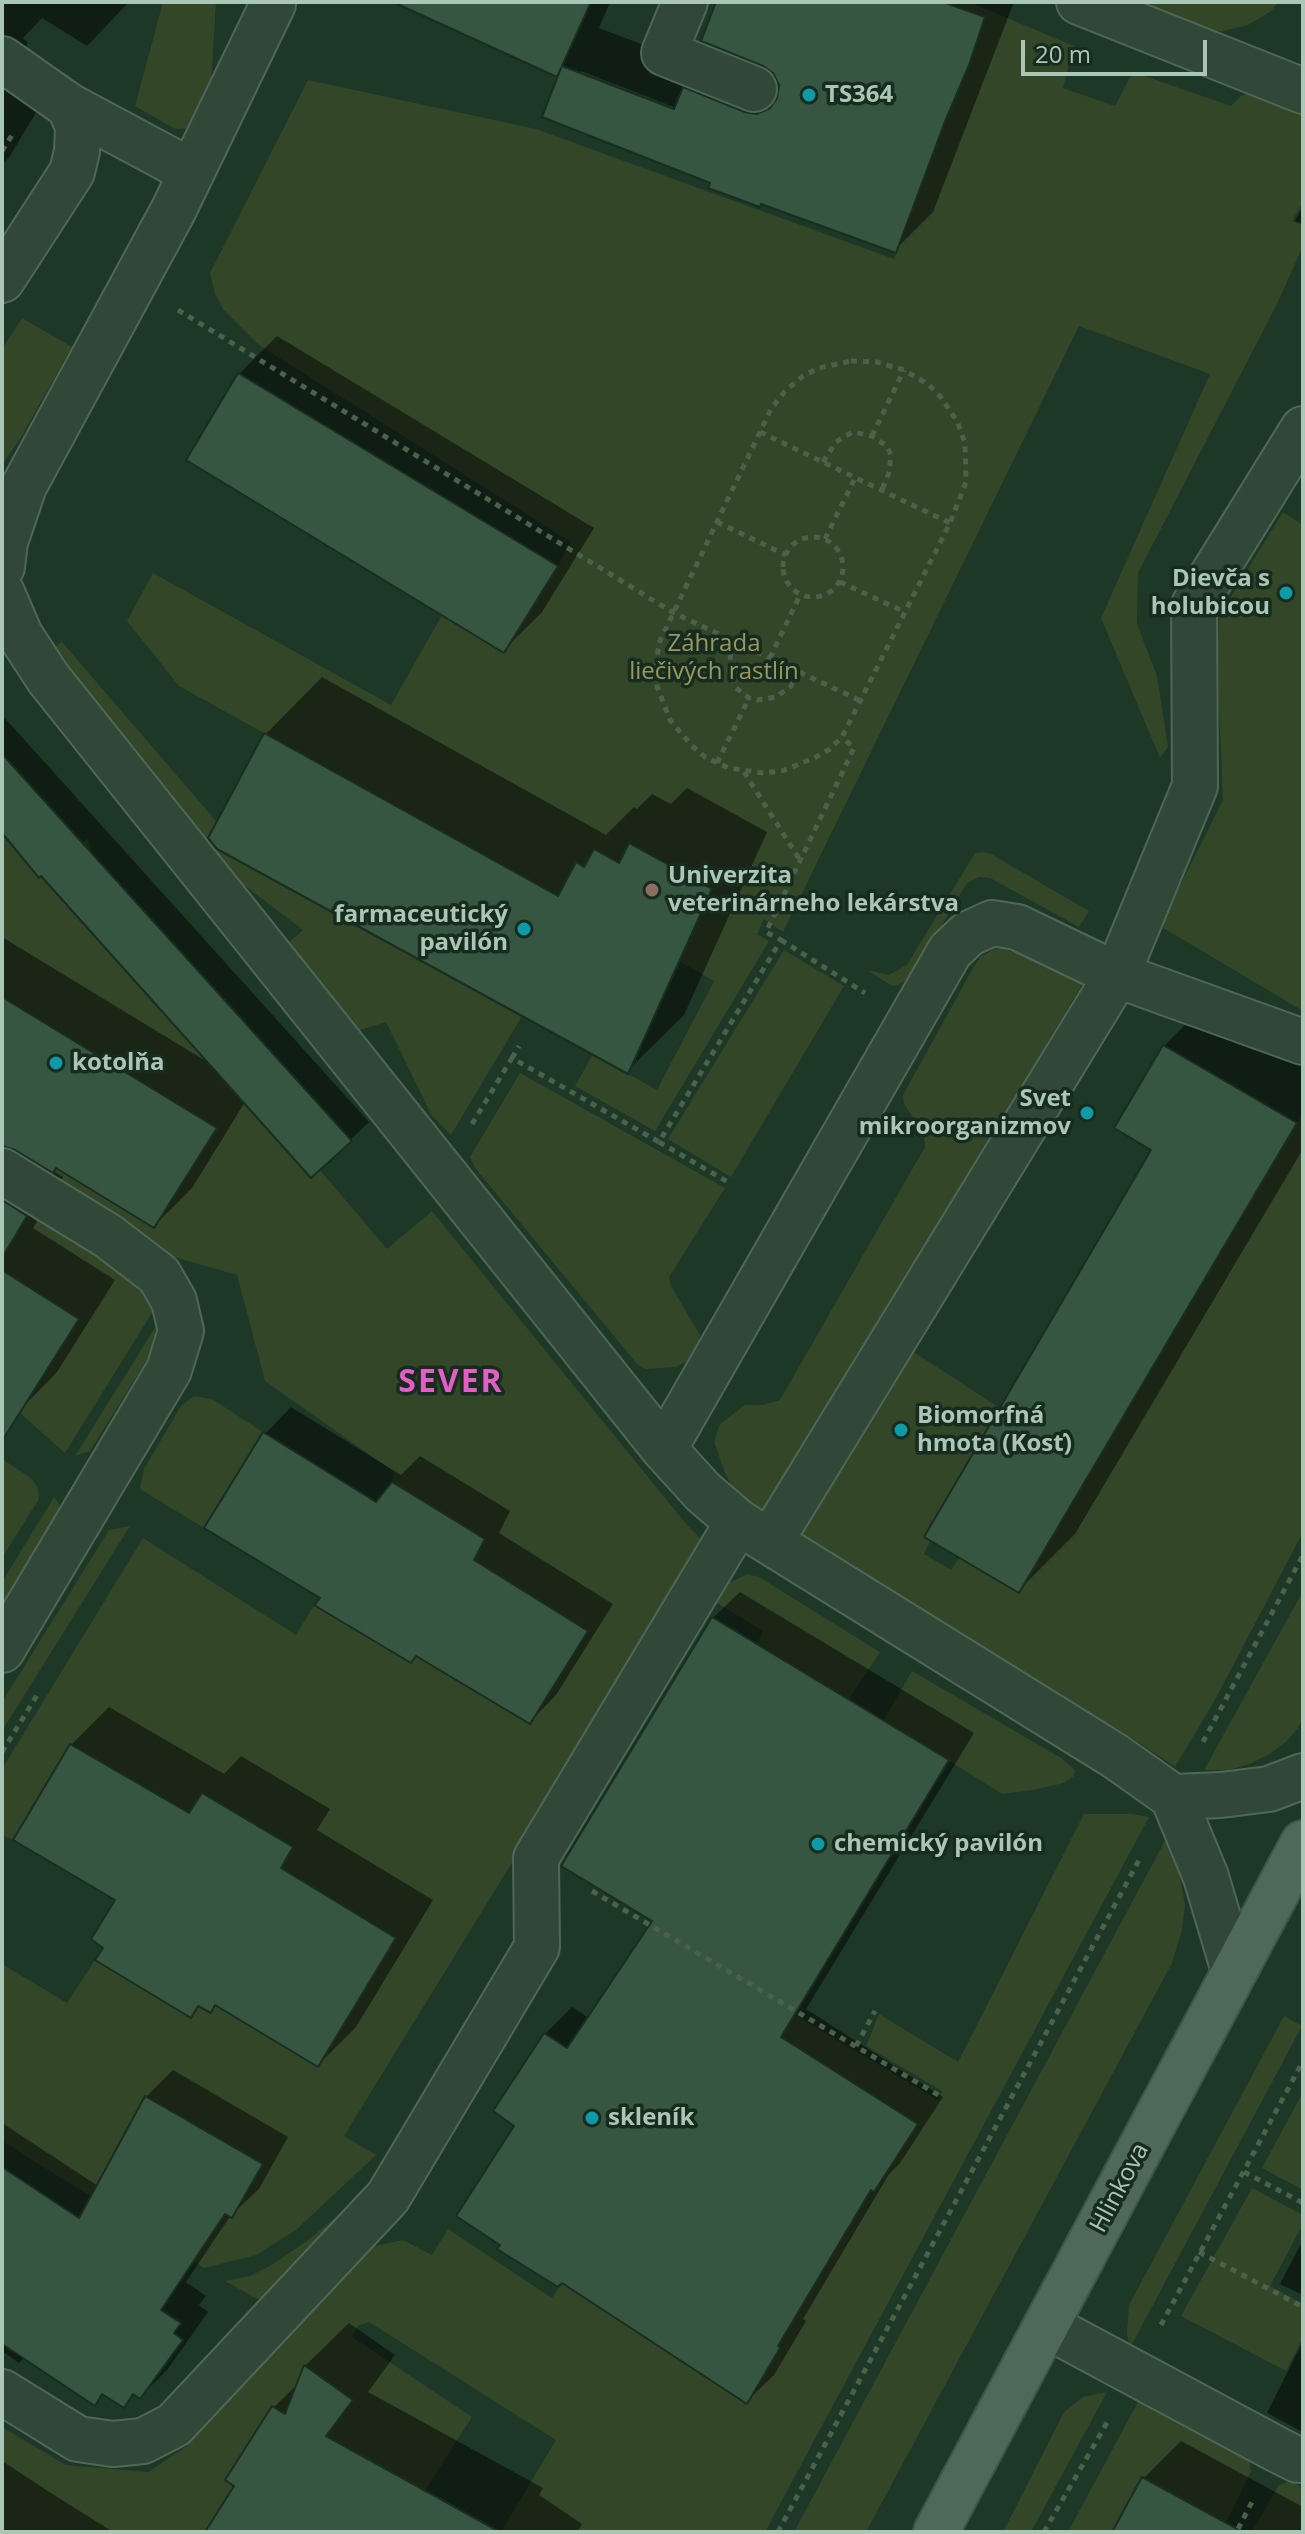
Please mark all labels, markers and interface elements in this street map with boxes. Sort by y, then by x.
scale bar [1025,24,1211,74]
text: 20 m [1035,37,1091,70]
place label: TS364 [825,81,893,109]
marker: TS364 [800,86,818,104]
place label: Dievča s holubicou [1151,565,1270,621]
marker: Dievča s holubicou [1277,584,1295,602]
park label: Záhrada liečivých rastlín [629,630,799,686]
place label: Univerzita veterinárneho lekárstva [668,862,959,918]
marker: Univerzita veterinárneho lekárstva [643,881,661,899]
place label: farmaceutický pavilón [334,901,508,957]
marker: farmaceutický pavilón [515,920,533,938]
place label: kotolňa [72,1049,165,1077]
marker: kotolňa [47,1054,65,1072]
place label: Svet mikroorganizmov [859,1085,1071,1141]
marker: Svet mikroorganizmov [1078,1104,1096,1122]
district label: SEVER [398,1364,504,1402]
place label: Biomorfná hmota (Kosť) [917,1402,1072,1458]
marker: Biomorfná hmota (Kosť) [892,1421,910,1439]
place label: chemický pavilón [834,1830,1043,1858]
marker: chemický pavilón [809,1835,827,1853]
place label: skleník [608,2104,694,2132]
marker: skleník [583,2109,601,2127]
street label: Hlinkova [1085,2138,1155,2238]

